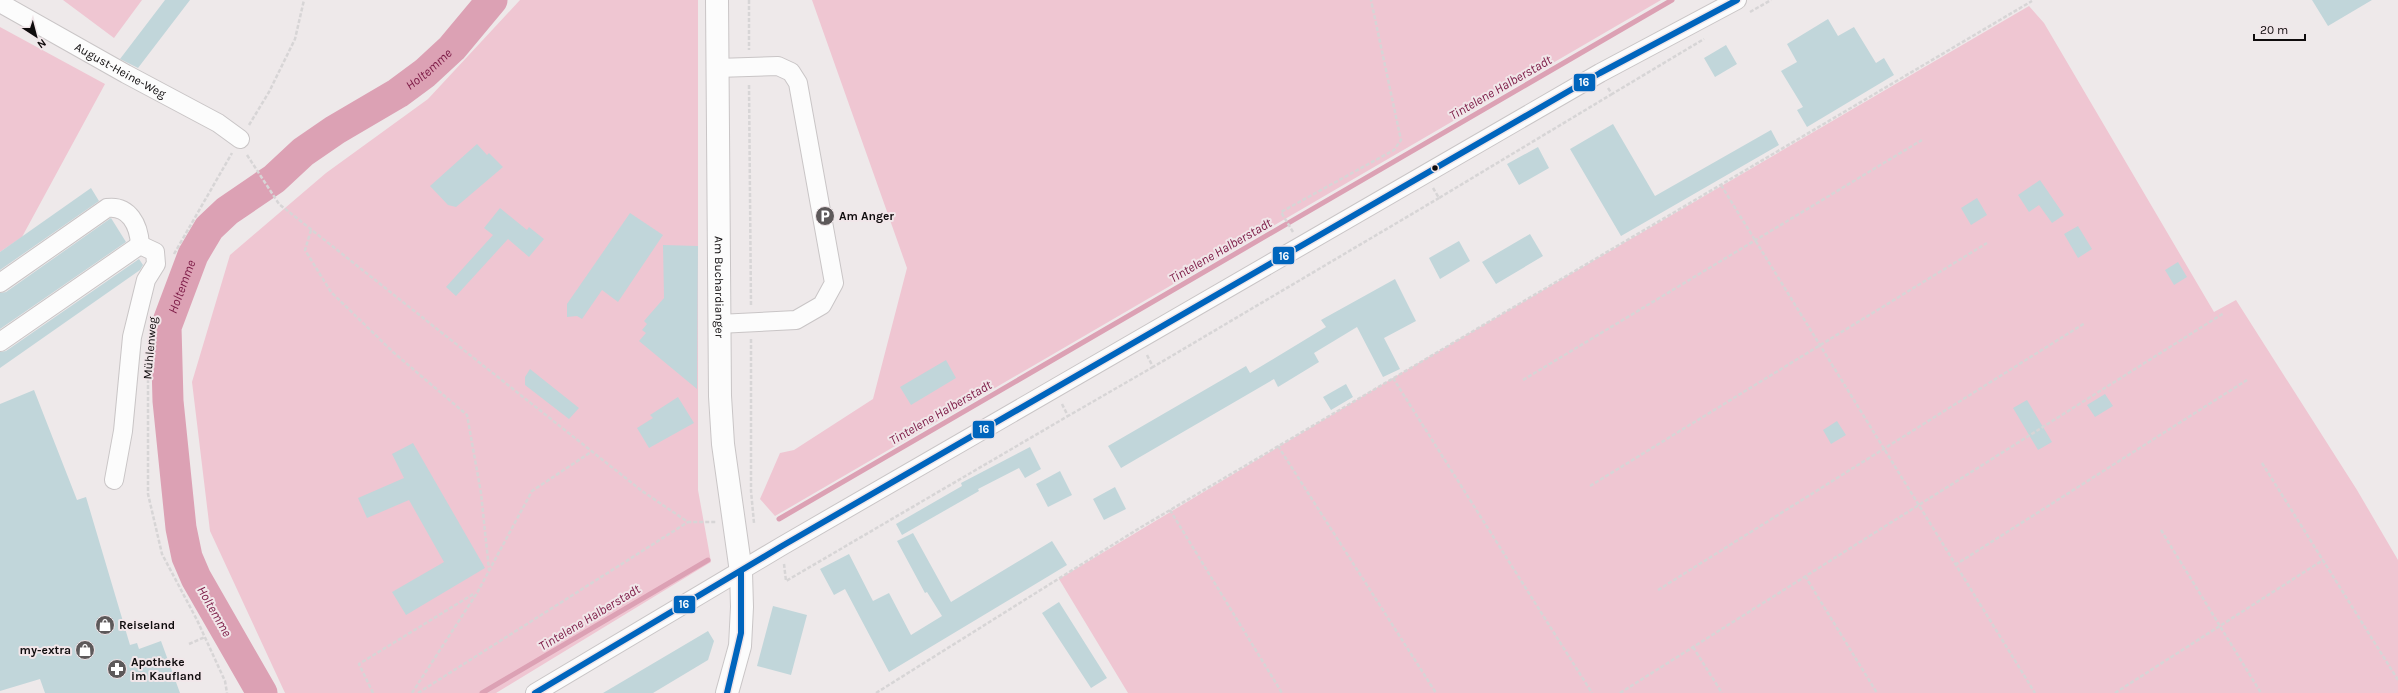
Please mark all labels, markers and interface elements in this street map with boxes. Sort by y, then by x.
north arrow [16,16,56,56]
scale bar [2254,16,2305,42]
text: 20 m [2260,23,2288,37]
text: N [35,36,49,51]
street label: August-Heine-Weg [72,40,169,101]
water label: Holtemme [403,45,455,93]
water label: Tintelene Halberstadt [1447,52,1554,123]
line badge: 16 [1573,73,1596,92]
text: 16 [1579,76,1590,89]
unlabelled marker [1430,163,1440,173]
parking icon: Am Anger [814,205,836,227]
place label: Am Anger [839,209,894,223]
water label: Tintelene Halberstadt [1167,215,1274,286]
street label: Am Buchardianger [712,236,727,339]
line badge: 16 [1272,246,1295,265]
text: 16 [1279,250,1290,263]
water label: Holtemme [165,258,198,315]
street label: Mühlenweg [140,316,160,380]
water label: Tintelene Halberstadt [887,377,994,448]
line badge: 16 [972,420,995,439]
text: 16 [979,423,990,436]
water label: Tintelene Halberstadt [536,581,643,654]
water label: Holtemme [194,583,235,639]
line badge: 16 [673,595,696,614]
text: 16 [679,598,690,611]
shop icon: Reiseland [94,614,116,636]
place label: Reiseland [119,618,175,632]
shop icon: my-extra [74,639,96,661]
place label: my-extra [20,643,71,657]
place label: Apotheke im Kaufland [131,655,202,683]
pharmacy icon: Apotheke im Kaufland [106,658,128,680]

